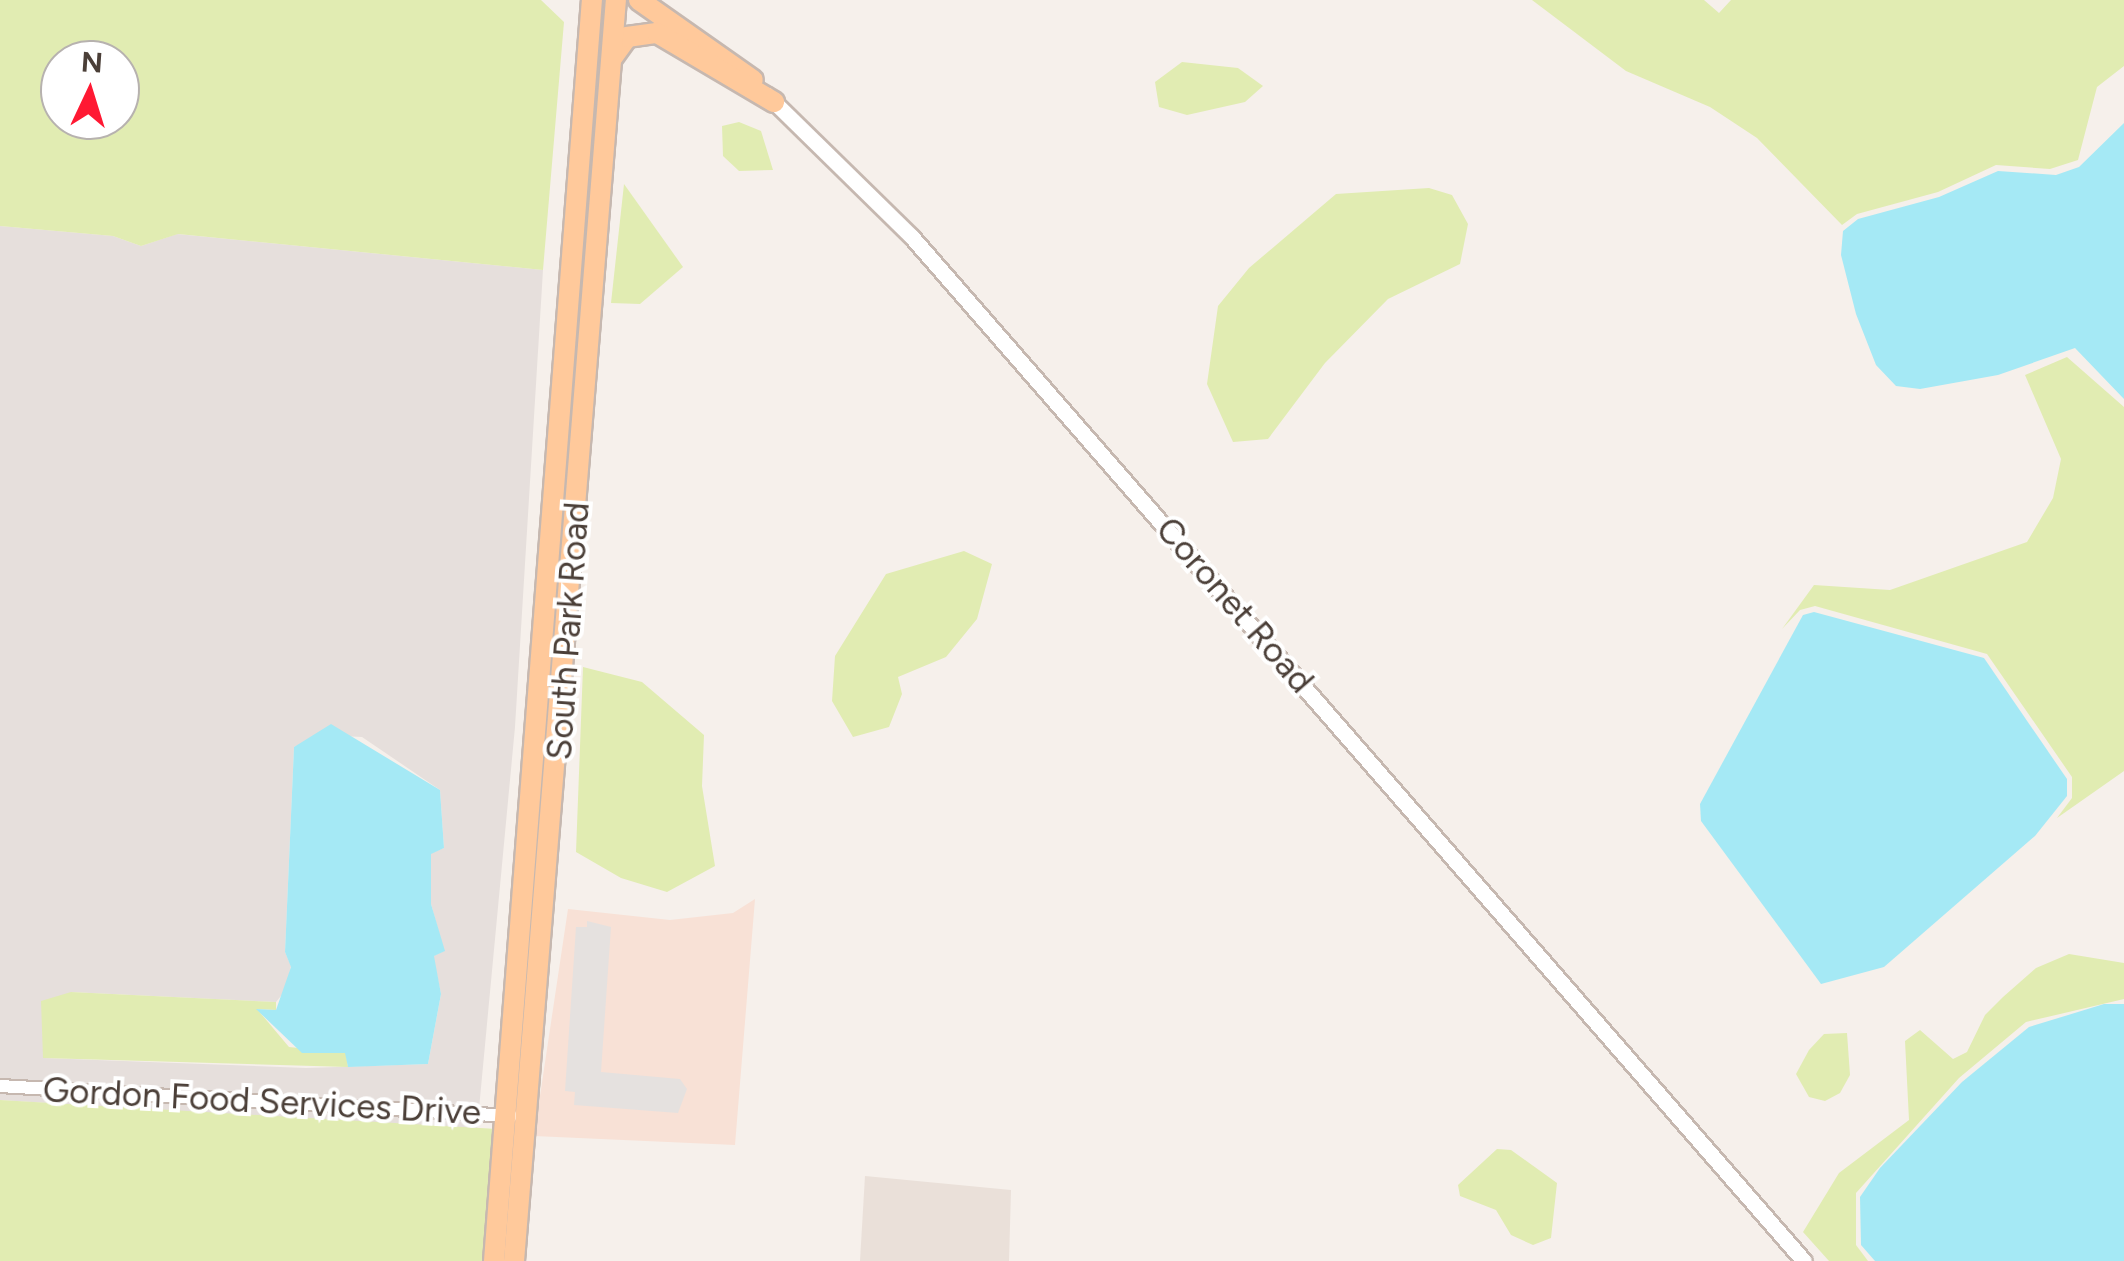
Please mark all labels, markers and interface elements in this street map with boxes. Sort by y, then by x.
north arrow [40,40,140,140]
text: N [80,44,104,80]
street label: South Park Road [538,501,598,761]
street label: Coronet Road [1147,509,1323,701]
street label: Gordon Food Services Drive [42,1069,482,1133]

